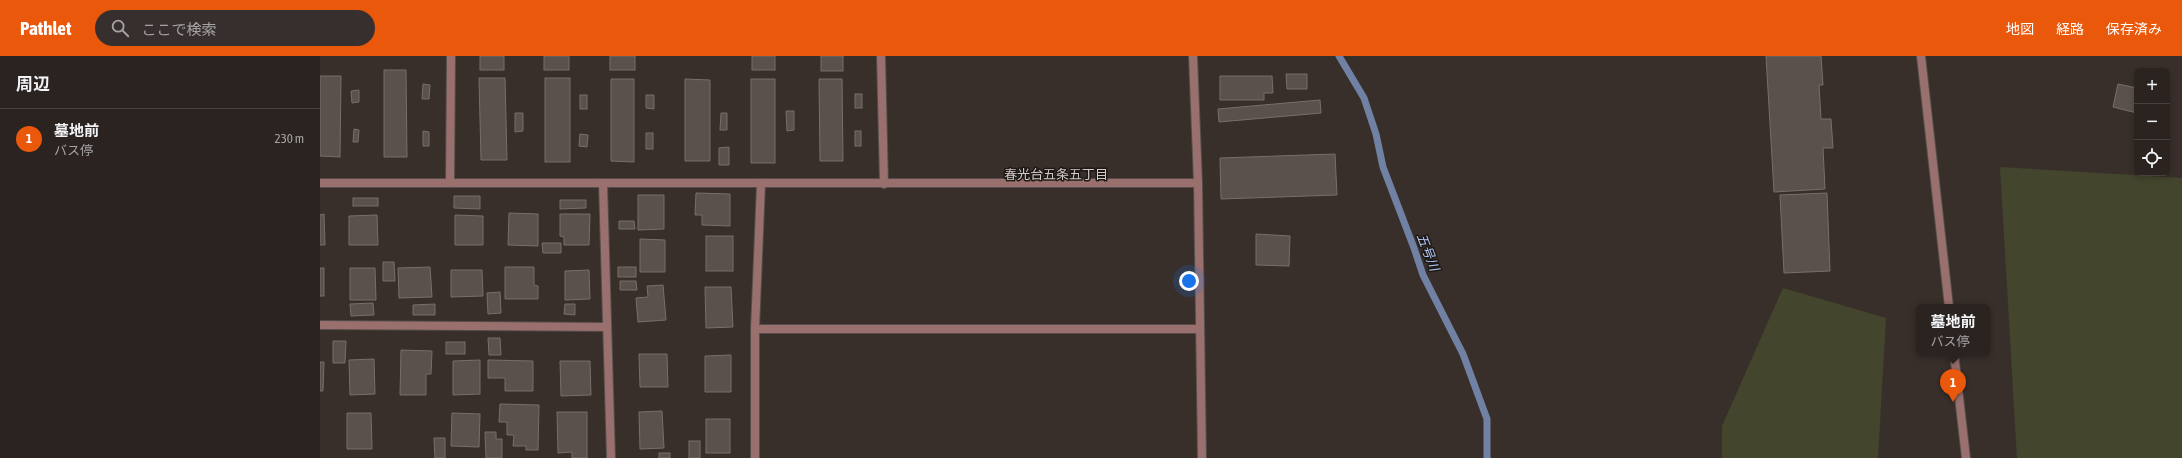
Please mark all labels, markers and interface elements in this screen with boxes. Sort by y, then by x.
search box [95,10,375,46]
text: Pathlet [20,17,71,39]
icon: search [109,17,131,39]
text: ここで検索 [141,21,216,38]
text: 地図 [2006,21,2034,37]
text: 経路 [2056,21,2084,37]
text: 保存済み [2106,21,2162,37]
map controls [2134,68,2170,176]
button: + [2134,68,2170,104]
text: 周辺 [16,74,50,94]
button: − [2134,104,2170,140]
text: 墓地前 [54,122,99,139]
text: 1 [26,131,32,146]
text: 230 m [275,131,304,146]
button: locate [2134,140,2170,176]
text: バス停 [54,143,93,158]
district label: 春光台五条五丁目 [1004,167,1108,182]
water label: 五号川 [1414,231,1443,275]
your location [1179,271,1199,291]
popup [1916,304,1990,356]
text: 墓地前 [1930,313,1976,330]
text: バス停 [1930,334,1970,349]
pin: 1 [1940,369,1966,402]

